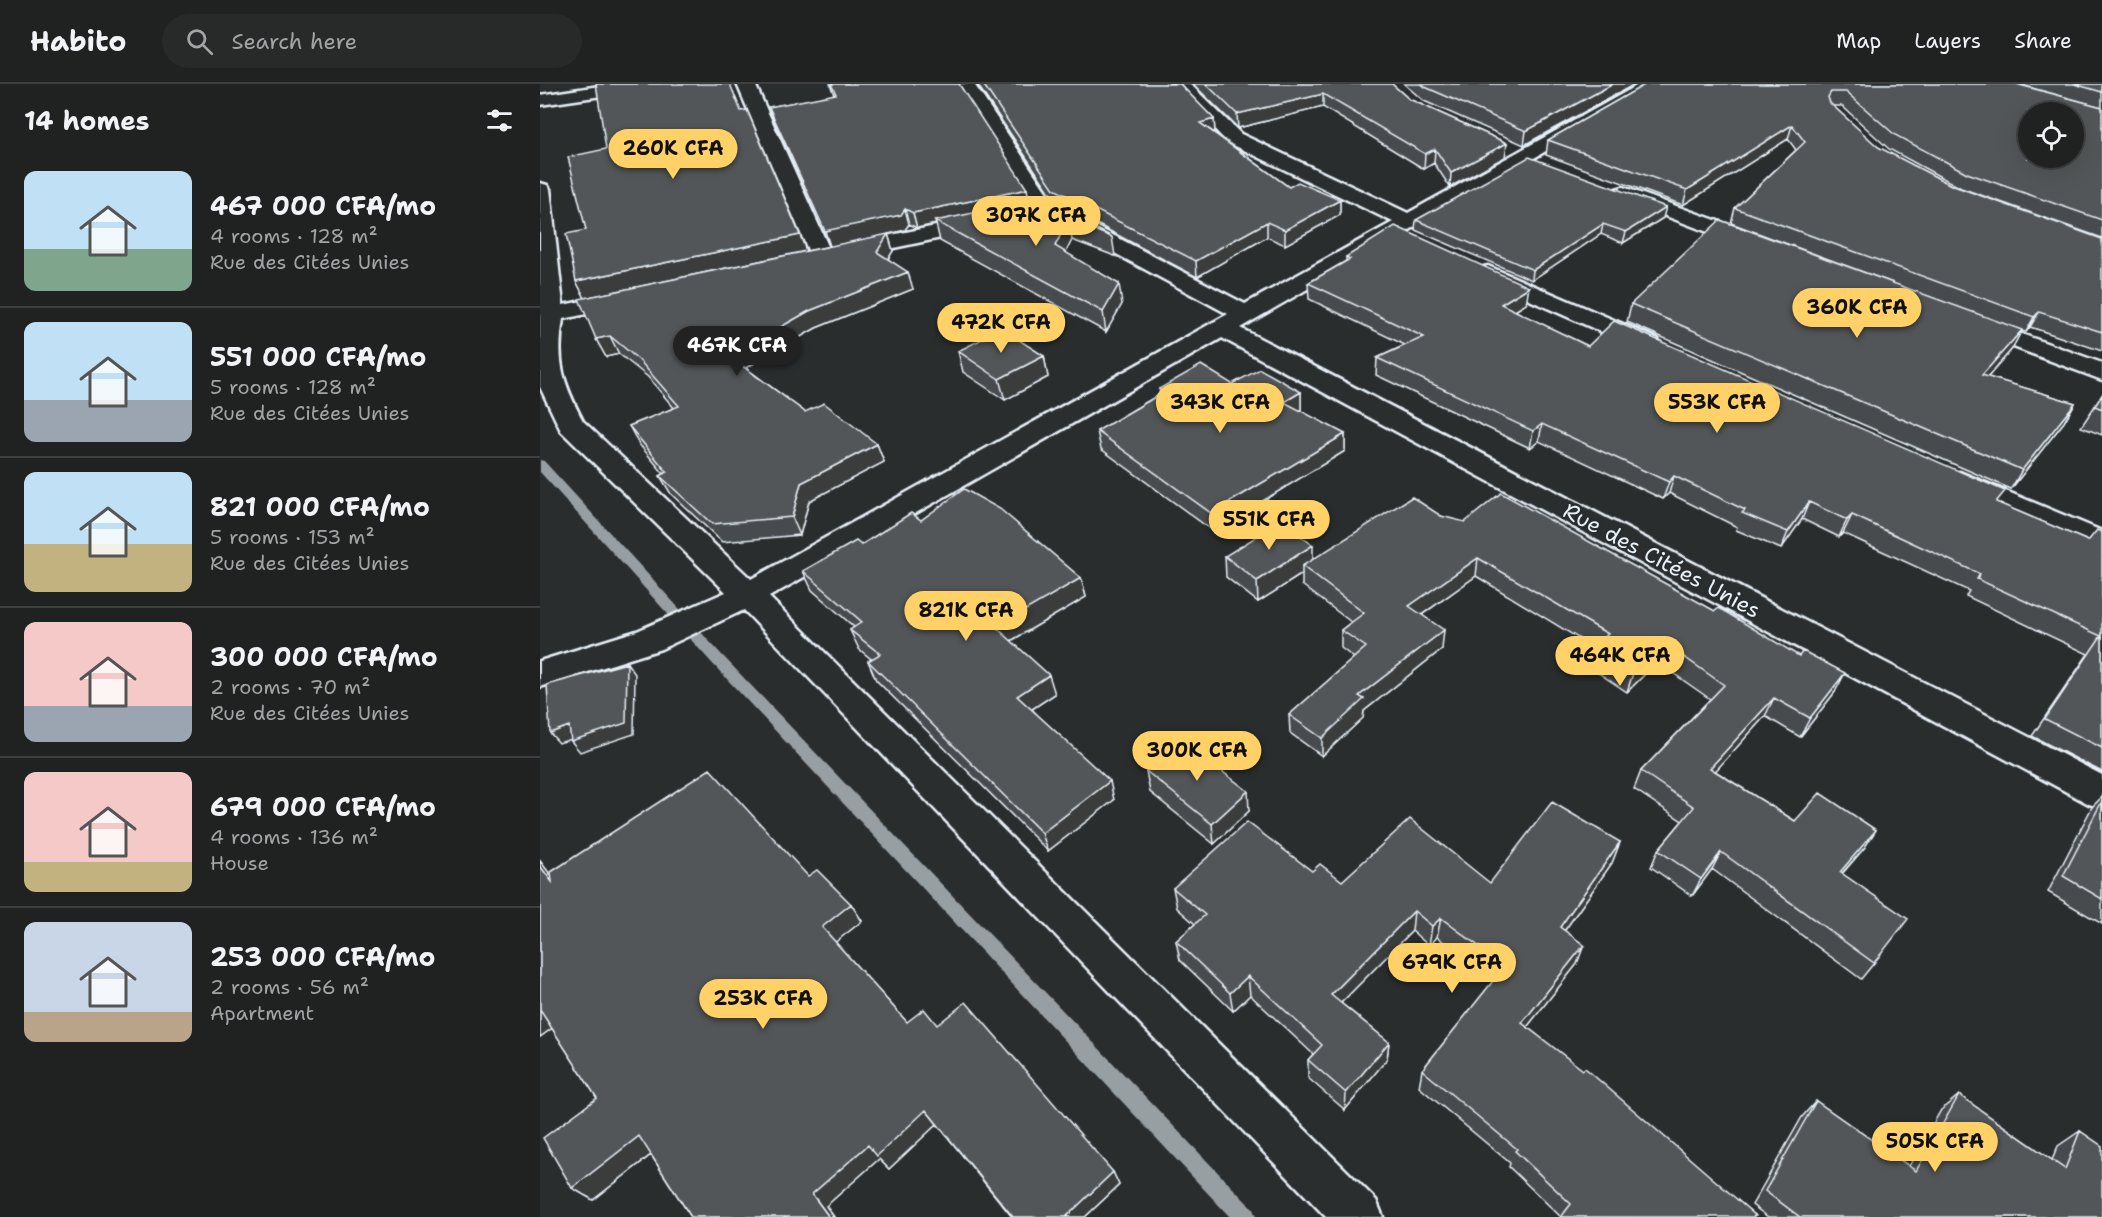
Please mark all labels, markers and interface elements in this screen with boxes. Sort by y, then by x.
search box [162,14,582,68]
text: Habito [30,22,126,60]
icon: search [183,25,216,58]
text: Search here [231,27,357,56]
text: Map [1836,27,1881,55]
text: Layers [1914,27,1981,55]
text: Share [2014,27,2072,55]
map controls [2018,102,2084,168]
button: locate [2018,102,2084,168]
text: 14 homes [24,103,150,138]
icon: filters [483,104,516,137]
pin: 260K CFA [611,129,735,180]
text: 260K CFA [623,135,723,161]
text: 467 000 CFA/mo [210,188,436,223]
icon: home [72,195,144,267]
pin: 307K CFA [974,196,1098,247]
text: 307K CFA [986,202,1086,228]
text: 4 rooms · 128 m² [210,223,378,249]
text: Rue des Citées Unies [210,249,409,275]
pin: 360K CFA [1795,288,1919,339]
text: 360K CFA [1806,294,1908,320]
pin: 472K CFA [939,303,1063,354]
text: 472K CFA [951,309,1051,335]
pin: 467K CFA [675,326,799,377]
text: 467K CFA [687,332,787,358]
text: 551 000 CFA/mo [210,339,426,374]
icon: home [72,346,144,418]
text: 5 rooms · 128 m² [210,374,376,400]
pin: 343K CFA [1158,383,1282,434]
pin: 553K CFA [1655,383,1779,434]
text: 343K CFA [1170,389,1270,415]
text: 553K CFA [1668,389,1766,415]
text: Rue des Citées Unies [210,400,409,426]
text: 821 000 CFA/mo [210,489,430,524]
icon: home [72,496,144,568]
street label: Rue des Citées Unies [1558,496,1765,625]
pin: 551K CFA [1207,500,1331,551]
text: 551K CFA [1223,506,1315,532]
text: 5 rooms · 153 m² [210,524,375,550]
text: Rue des Citées Unies [210,550,409,576]
pin: 821K CFA [904,591,1028,642]
text: 821K CFA [918,597,1014,623]
pin: 464K CFA [1558,636,1682,687]
text: 300 000 CFA/mo [210,639,438,674]
text: 464K CFA [1569,642,1671,668]
icon: home [72,646,144,718]
text: 2 rooms · 70 m² [210,674,371,700]
text: Rue des Citées Unies [210,700,409,726]
pin: 300K CFA [1135,731,1259,782]
text: 300K CFA [1146,737,1248,763]
text: 679 000 CFA/mo [210,789,436,824]
icon: home [72,796,144,868]
text: 4 rooms · 136 m² [210,824,378,850]
text: House [210,850,269,876]
text: 253 000 CFA/mo [210,939,435,974]
pin: 679K CFA [1390,943,1514,994]
icon: home [72,946,144,1018]
text: 679K CFA [1402,949,1502,975]
text: 2 rooms · 56 m² [210,974,369,1000]
pin: 253K CFA [701,979,825,1030]
text: 253K CFA [713,985,813,1011]
text: Apartment [210,1000,314,1026]
pin: 505K CFA [1873,1122,1997,1173]
text: 505K CFA [1886,1128,1984,1154]

